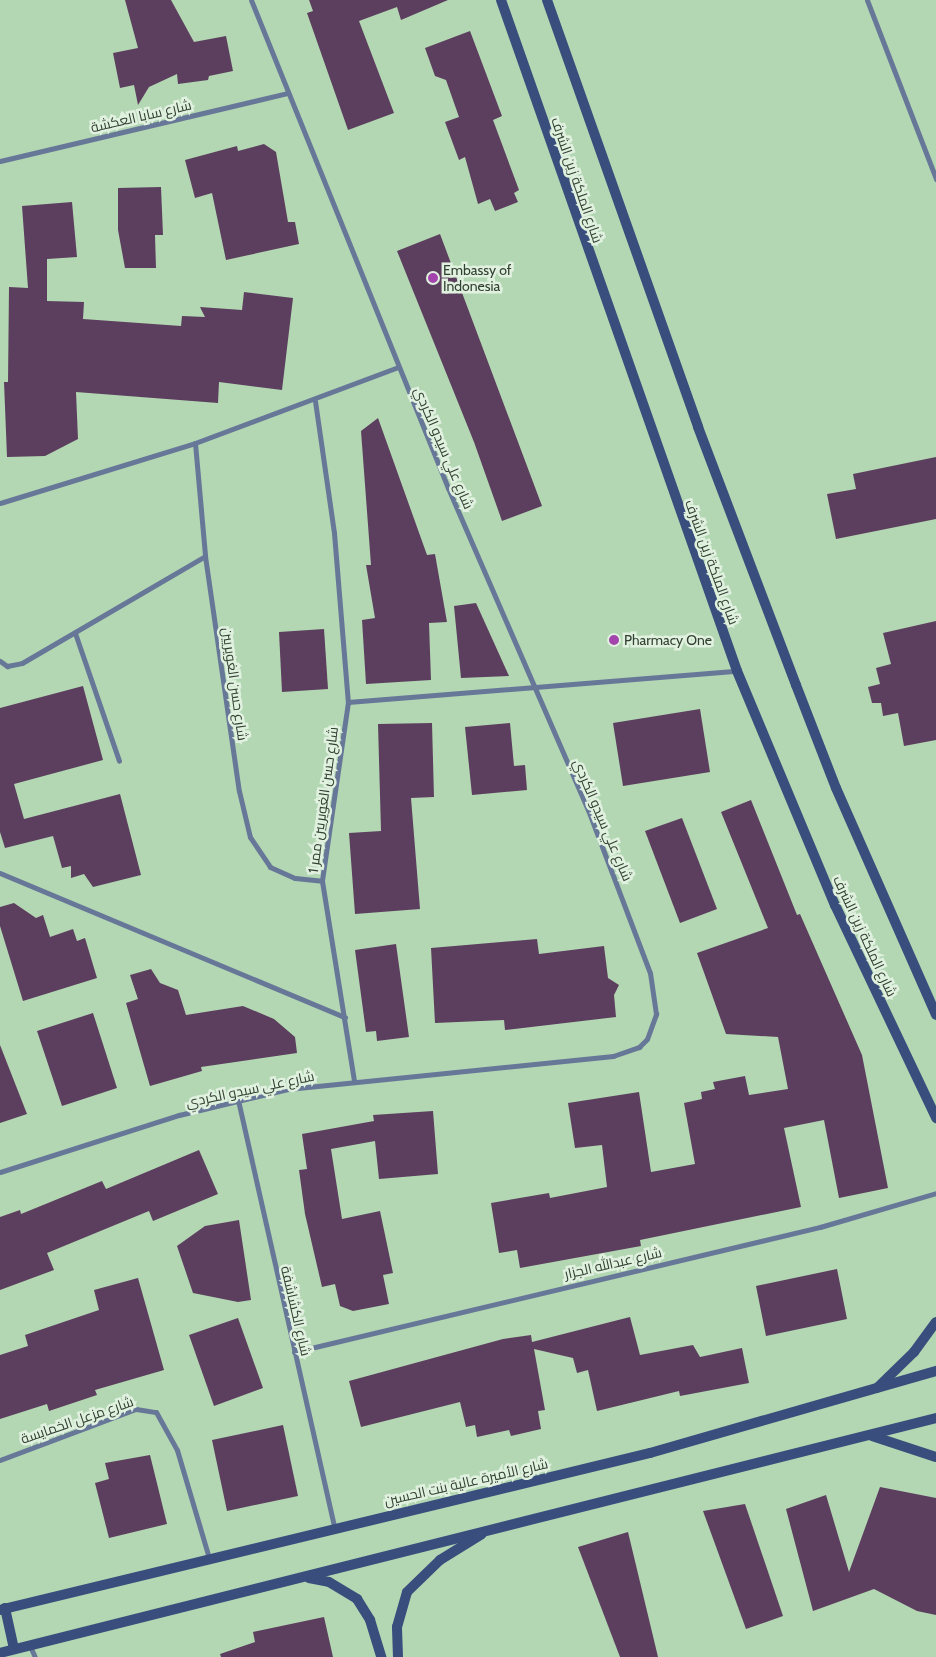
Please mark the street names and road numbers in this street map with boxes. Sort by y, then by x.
street label: شارع سابا العكشة [89,96,193,136]
street label: شارع الملكة زين الشرف [548,115,606,245]
street label: شارع علي سيدو الكردي [411,385,477,511]
street label: شارع الملكة زين الشرف [682,497,742,627]
street label: شارع حسن الغويريين [219,626,251,742]
street label: شارع حسن الغويريين ممر 1 [304,726,342,874]
street label: شارع علي سيدو الكردي [570,757,636,883]
street label: شارع الملكة زين الشرف [830,873,900,999]
street label: شارع علي سيدو الكردي [184,1067,316,1111]
street label: شارع عبدالله الجزار [563,1244,663,1282]
street label: شارع الكشاشفة [277,1264,315,1358]
street label: شارع مزعل الخمايسة [18,1393,136,1447]
street label: شارع الأميرة عالية بنت الحسين [382,1455,550,1509]

